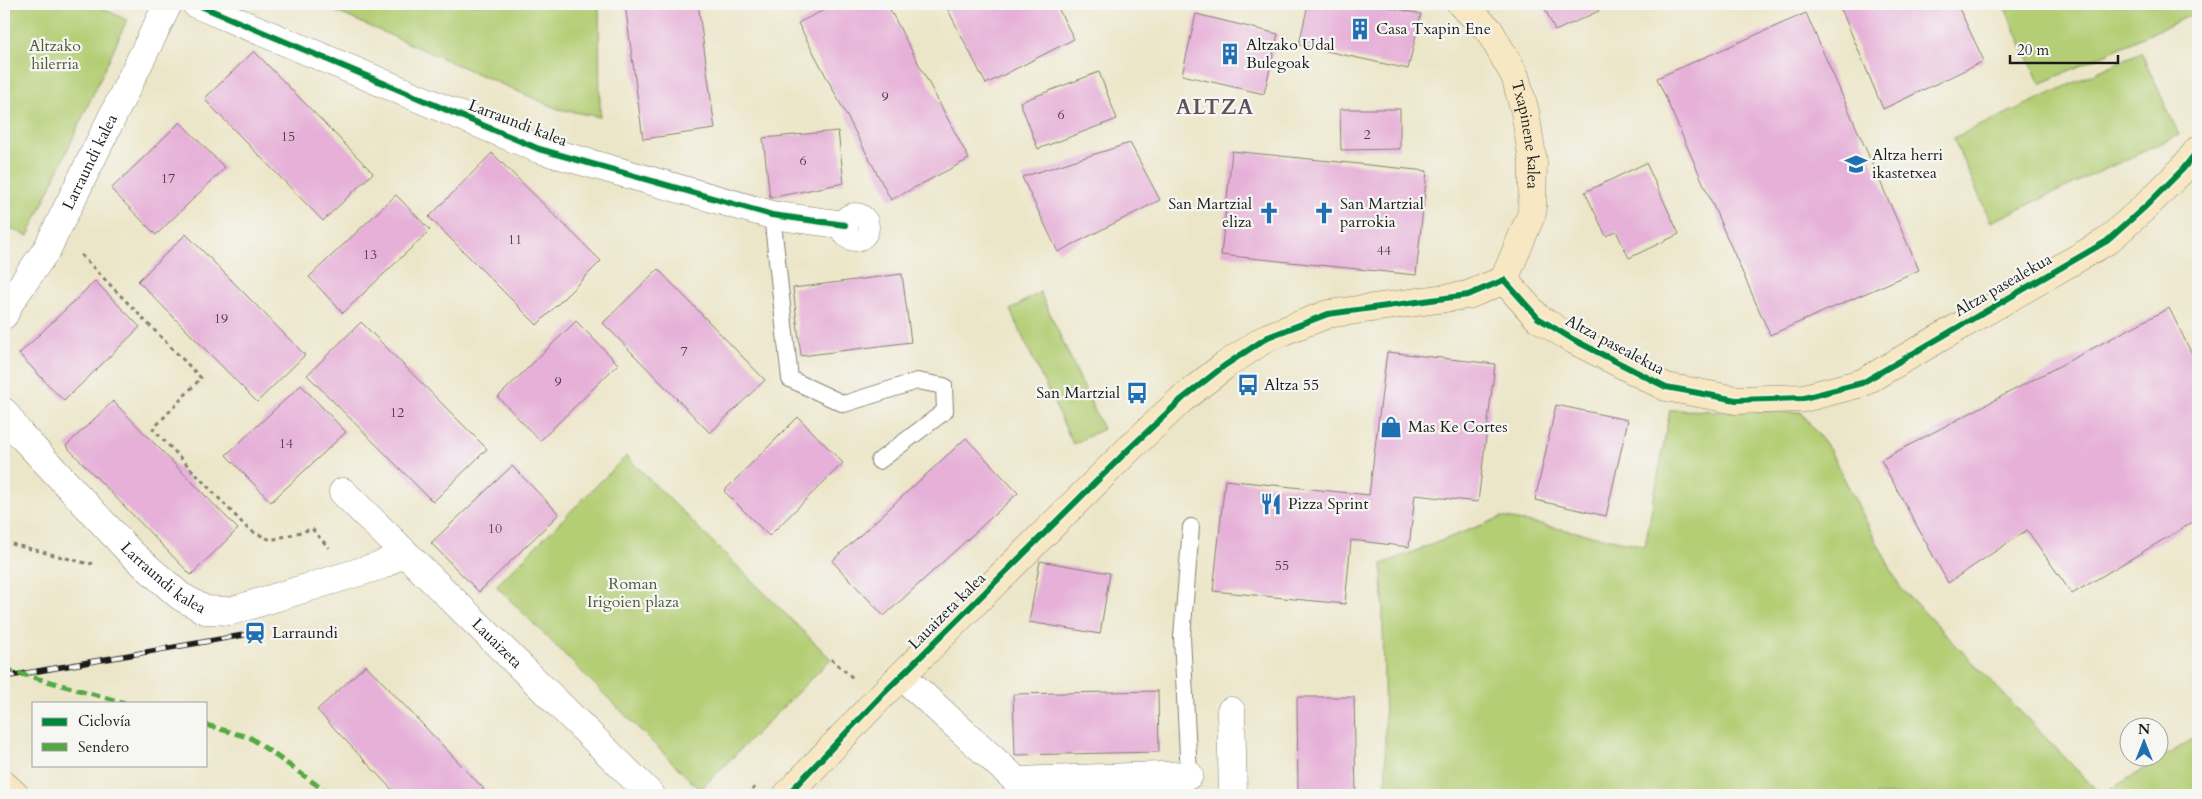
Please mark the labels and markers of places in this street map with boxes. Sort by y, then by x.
building icon: Casa Txapin Ene [1347,16,1373,42]
place label: Casa Txapin Ene [1376,18,1491,40]
place label: Altzako Udal Bulegoak [1246,34,1335,74]
building icon: Altzako Udal Bulegoak [1217,41,1243,67]
place label: Altza herri ikastetxea [1872,144,1944,184]
school or university icon: Altza herri ikastetxea [1843,151,1869,177]
place label: San Martzial eliza [1168,193,1252,233]
place label: San Martzial parrokia [1340,193,1424,233]
church icon: San Martzial eliza [1256,200,1282,226]
church icon: San Martzial parrokia [1311,200,1337,226]
bus stop icon: Altza 55 [1235,372,1261,398]
place label: Altza 55 [1264,374,1319,396]
bus stop icon: San Martzial [1124,380,1150,406]
place label: San Martzial [1036,382,1120,404]
shop icon: Mas Ke Cortes [1378,414,1404,440]
place label: Mas Ke Cortes [1408,416,1508,438]
restaurant icon: Pizza Sprint [1258,491,1284,517]
place label: Pizza Sprint [1288,493,1368,515]
station icon: Larraundi [242,620,268,646]
place label: Larraundi [272,622,339,644]

